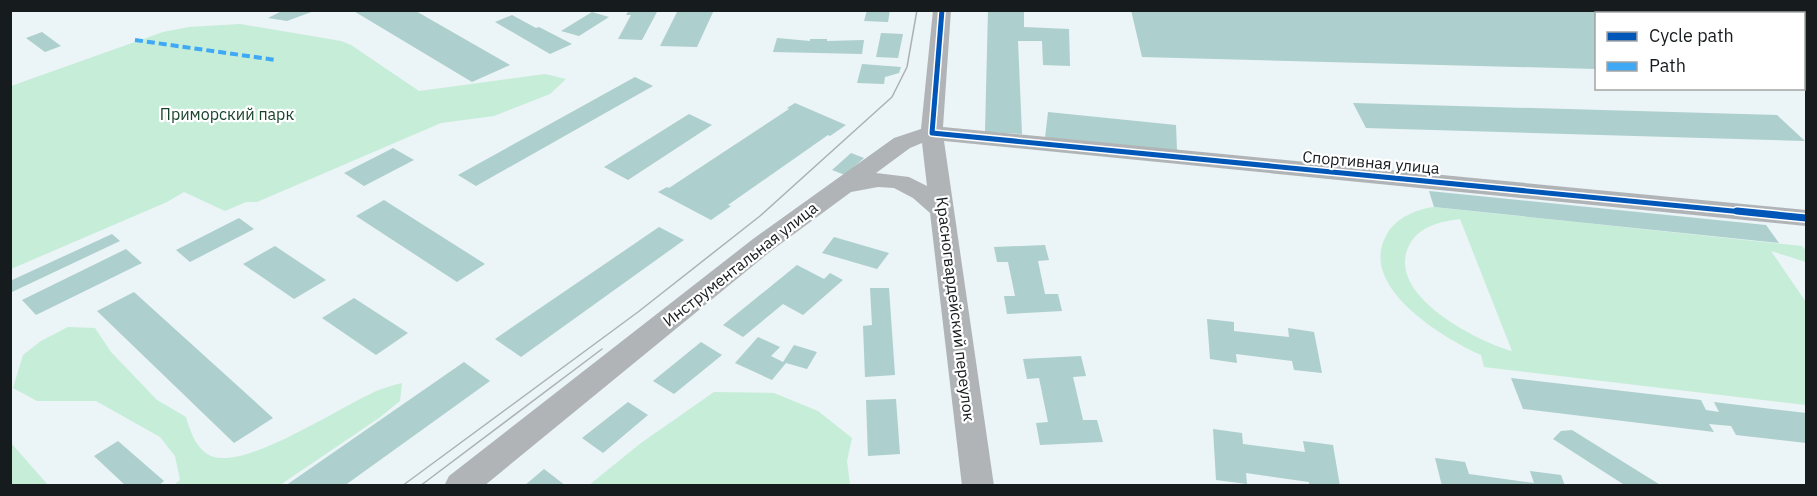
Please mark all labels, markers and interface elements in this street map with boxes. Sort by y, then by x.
legend [1595,12,1805,90]
text: Cycle path [1649,24,1734,47]
text: Path [1649,54,1686,77]
park label: Приморский парк [160,104,294,124]
street label: Спортивная улица [1302,146,1441,178]
street label: Красногвардейский переулок [932,196,980,423]
street label: Инструментальная улица [659,197,822,331]

